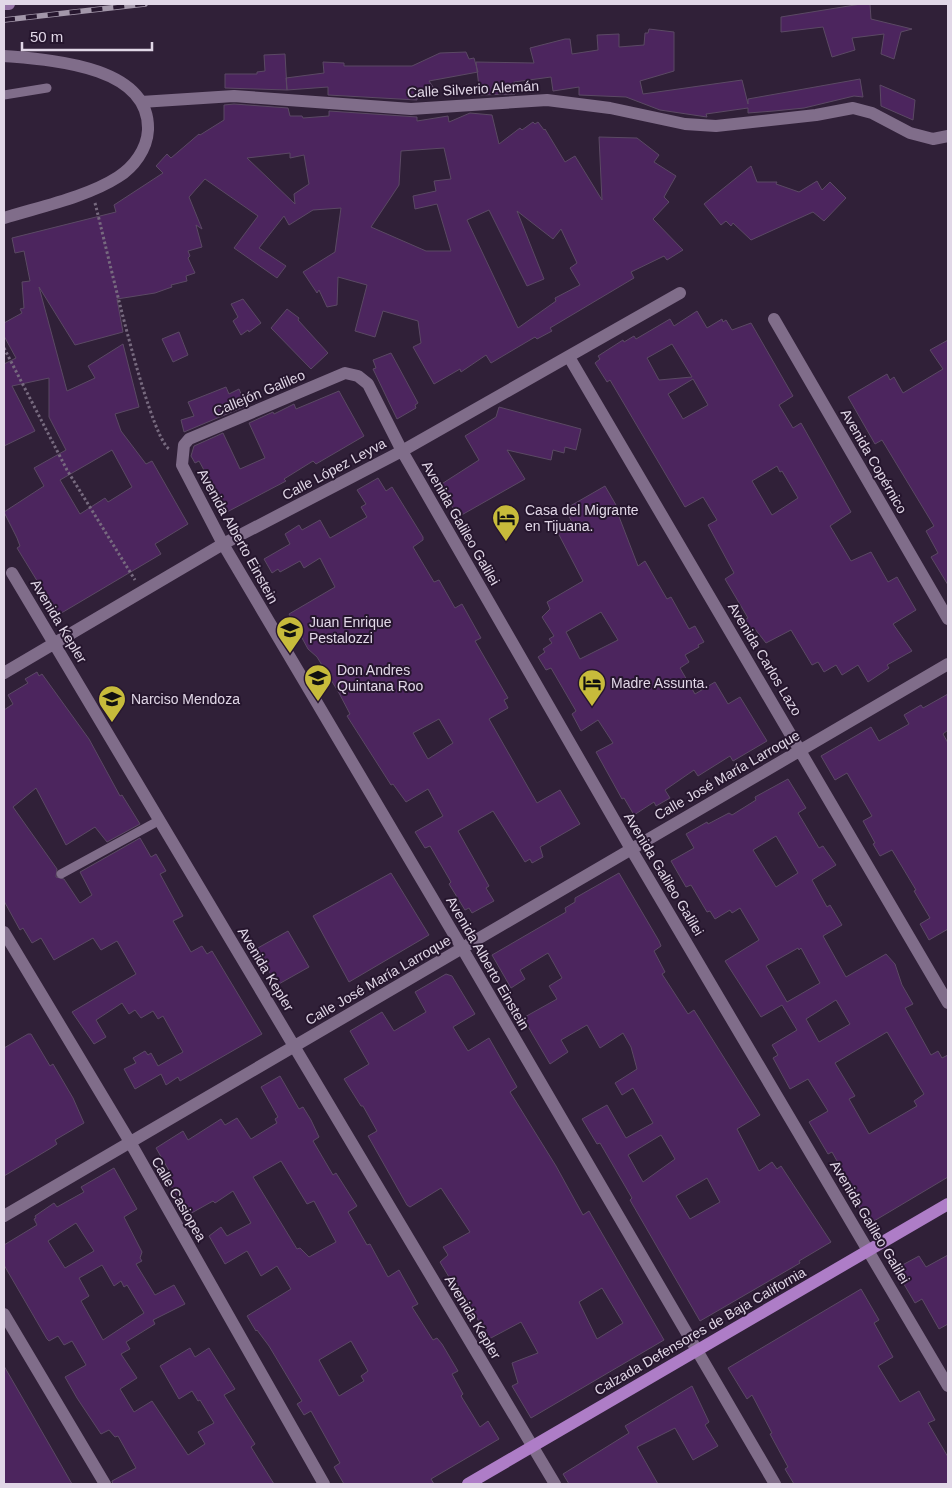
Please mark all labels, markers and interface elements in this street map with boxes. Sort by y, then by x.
scale bar [22,20,152,52]
text: 50 m [30,28,63,45]
street label: Calle Silverio Alemán [407,78,539,100]
street label: Callejón Galileo [211,366,307,420]
street label: Avenida Copérnico [838,406,911,516]
street label: Calle López Leyva [279,435,389,503]
street label: Avenida Galileo Galilei [419,458,503,588]
street label: Avenida Alberto Einstein [194,466,282,606]
place label: Casa del Migrante en Tijuana. [525,502,639,534]
hotel icon: Casa del Migrante en Tijuana. [491,503,521,542]
street label: Avenida Kepler [28,576,90,666]
street label: Avenida Carlos Lazo [725,600,805,719]
place label: Juan Enrique Pestalozzi [309,614,392,646]
school or university icon: Juan Enrique Pestalozzi [275,615,305,654]
place label: Don Andres Quintana Roo [337,662,424,694]
school or university icon: Don Andres Quintana Roo [303,663,333,702]
hotel icon: Madre Assunta. [577,668,607,707]
place label: Madre Assunta. [611,675,708,691]
school or university icon: Narciso Mendoza [97,684,127,723]
place label: Narciso Mendoza [131,691,240,707]
street label: Calle José María Larroque [652,727,803,823]
street label: Avenida Galileo Galilei [621,810,707,938]
street label: Avenida Alberto Einstein [443,893,533,1033]
street label: Avenida Kepler [235,924,297,1014]
street label: Calle José María Larroque [303,932,454,1028]
street label: Calle Casiopea [148,1154,210,1244]
street label: Avenida Galileo Galilei [827,1158,913,1286]
street label: Calzada Defensores de Baja California [592,1264,809,1398]
street label: Avenida Kepler [442,1272,504,1362]

